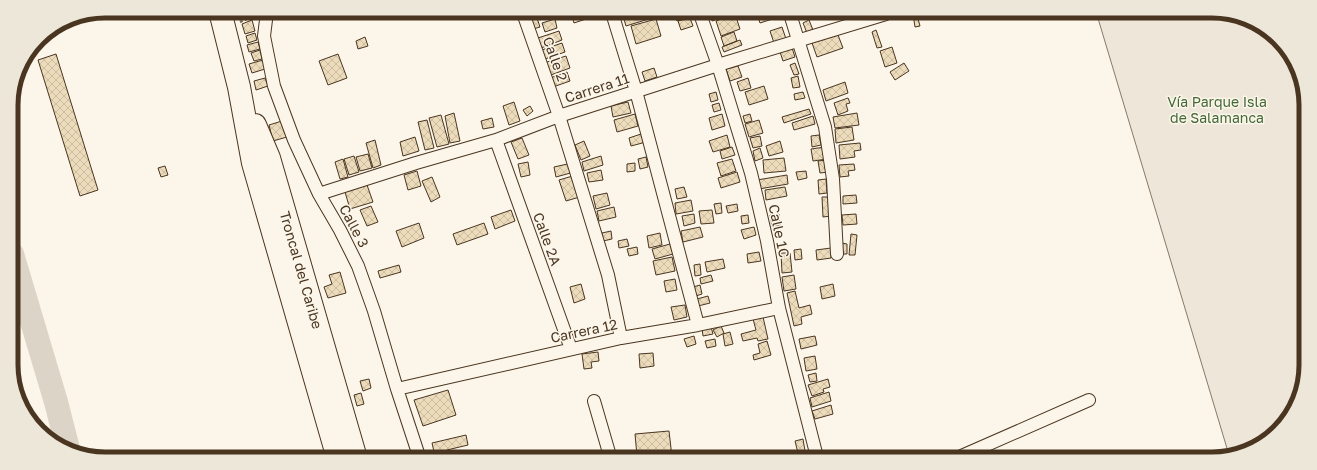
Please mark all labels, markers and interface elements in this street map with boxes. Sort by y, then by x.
street label: Calle 2 [540,34,571,83]
street label: Carrera 11 [563,69,631,106]
park label: Vía Parque Isla de Salamanca [1167,93,1267,126]
street label: Calle 3 [336,201,373,250]
street label: Calle 1C [766,203,793,259]
street label: Troncal del Caribe [277,209,326,331]
street label: Calle 2A [530,210,565,268]
street label: Carrera 12 [549,315,619,346]

